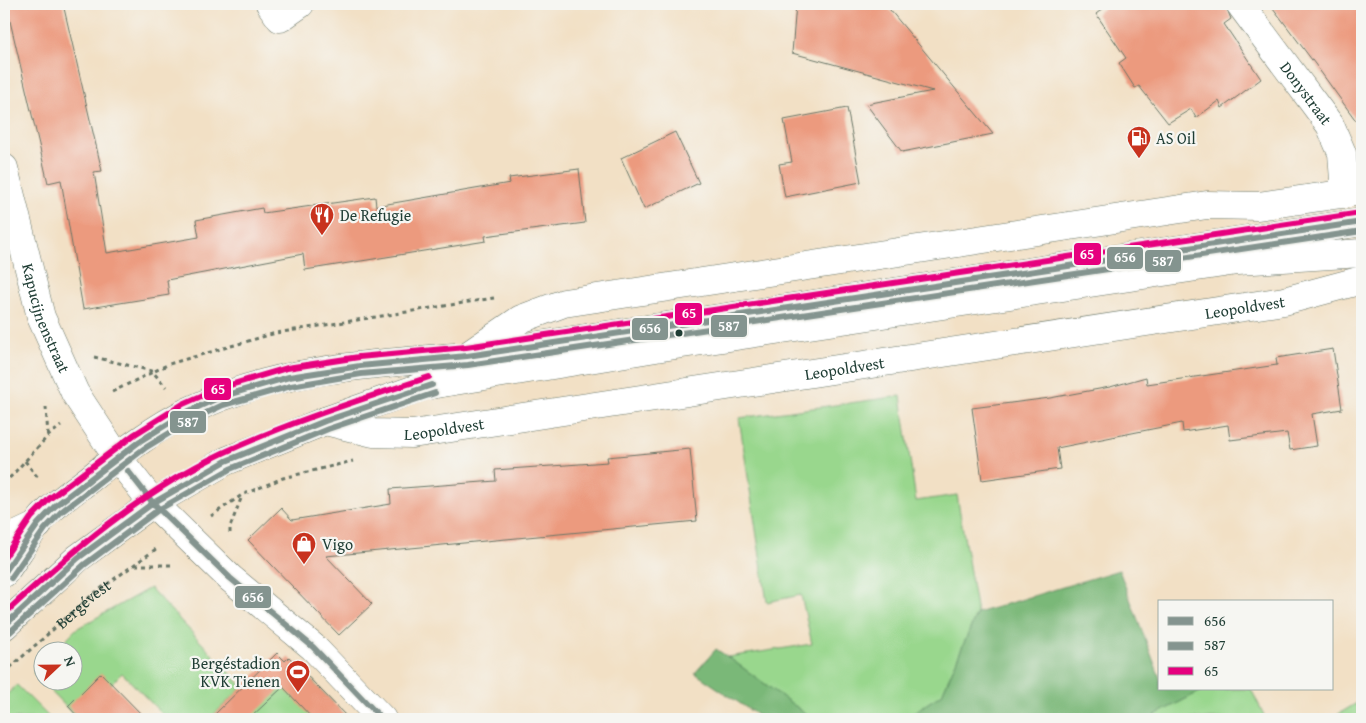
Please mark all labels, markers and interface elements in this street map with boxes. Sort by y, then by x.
street label: Donystraat [1275,56,1338,130]
fuel station icon: AS Oil [1126,125,1152,159]
place label: AS Oil [1156,126,1196,150]
restaurant icon: De Refugie [309,202,335,236]
place label: De Refugie [340,203,411,227]
line badge: 65 [1073,242,1102,266]
text: 65 [1080,244,1094,264]
line badge: 656 [1106,246,1144,270]
text: 656 [1114,247,1136,267]
line badge: 587 [1144,249,1182,273]
text: 587 [1152,251,1174,271]
street label: Kapucijnenstraat [16,261,77,377]
street label: Leopoldvest [1203,289,1287,325]
line badge: 65 [674,302,703,326]
text: 65 [682,303,696,323]
line badge: 587 [710,314,748,338]
text: 587 [718,316,740,336]
line badge: 656 [631,317,669,341]
text: 656 [639,318,661,338]
unlabelled marker [674,328,684,338]
street label: Leopoldvest [803,350,886,386]
line badge: 65 [203,377,232,401]
text: 65 [211,379,225,399]
line badge: 587 [169,410,207,434]
street label: Leopoldvest [404,411,486,446]
text: 587 [177,412,199,432]
shop icon: Vigo [291,531,317,565]
place label: Vigo [322,532,353,556]
street label: Bergévest [50,573,116,634]
line badge: 656 [234,585,272,609]
text: 656 [242,587,264,607]
legend [1158,600,1334,690]
text: 656 [1204,610,1226,631]
text: 587 [1204,634,1226,655]
north arrow [32,640,82,690]
place label: Bergéstadion KVK Tienen [192,651,280,693]
text: N [59,653,81,670]
sports icon: Bergéstadion KVK Tienen [285,659,311,693]
text: 65 [1204,660,1218,681]

